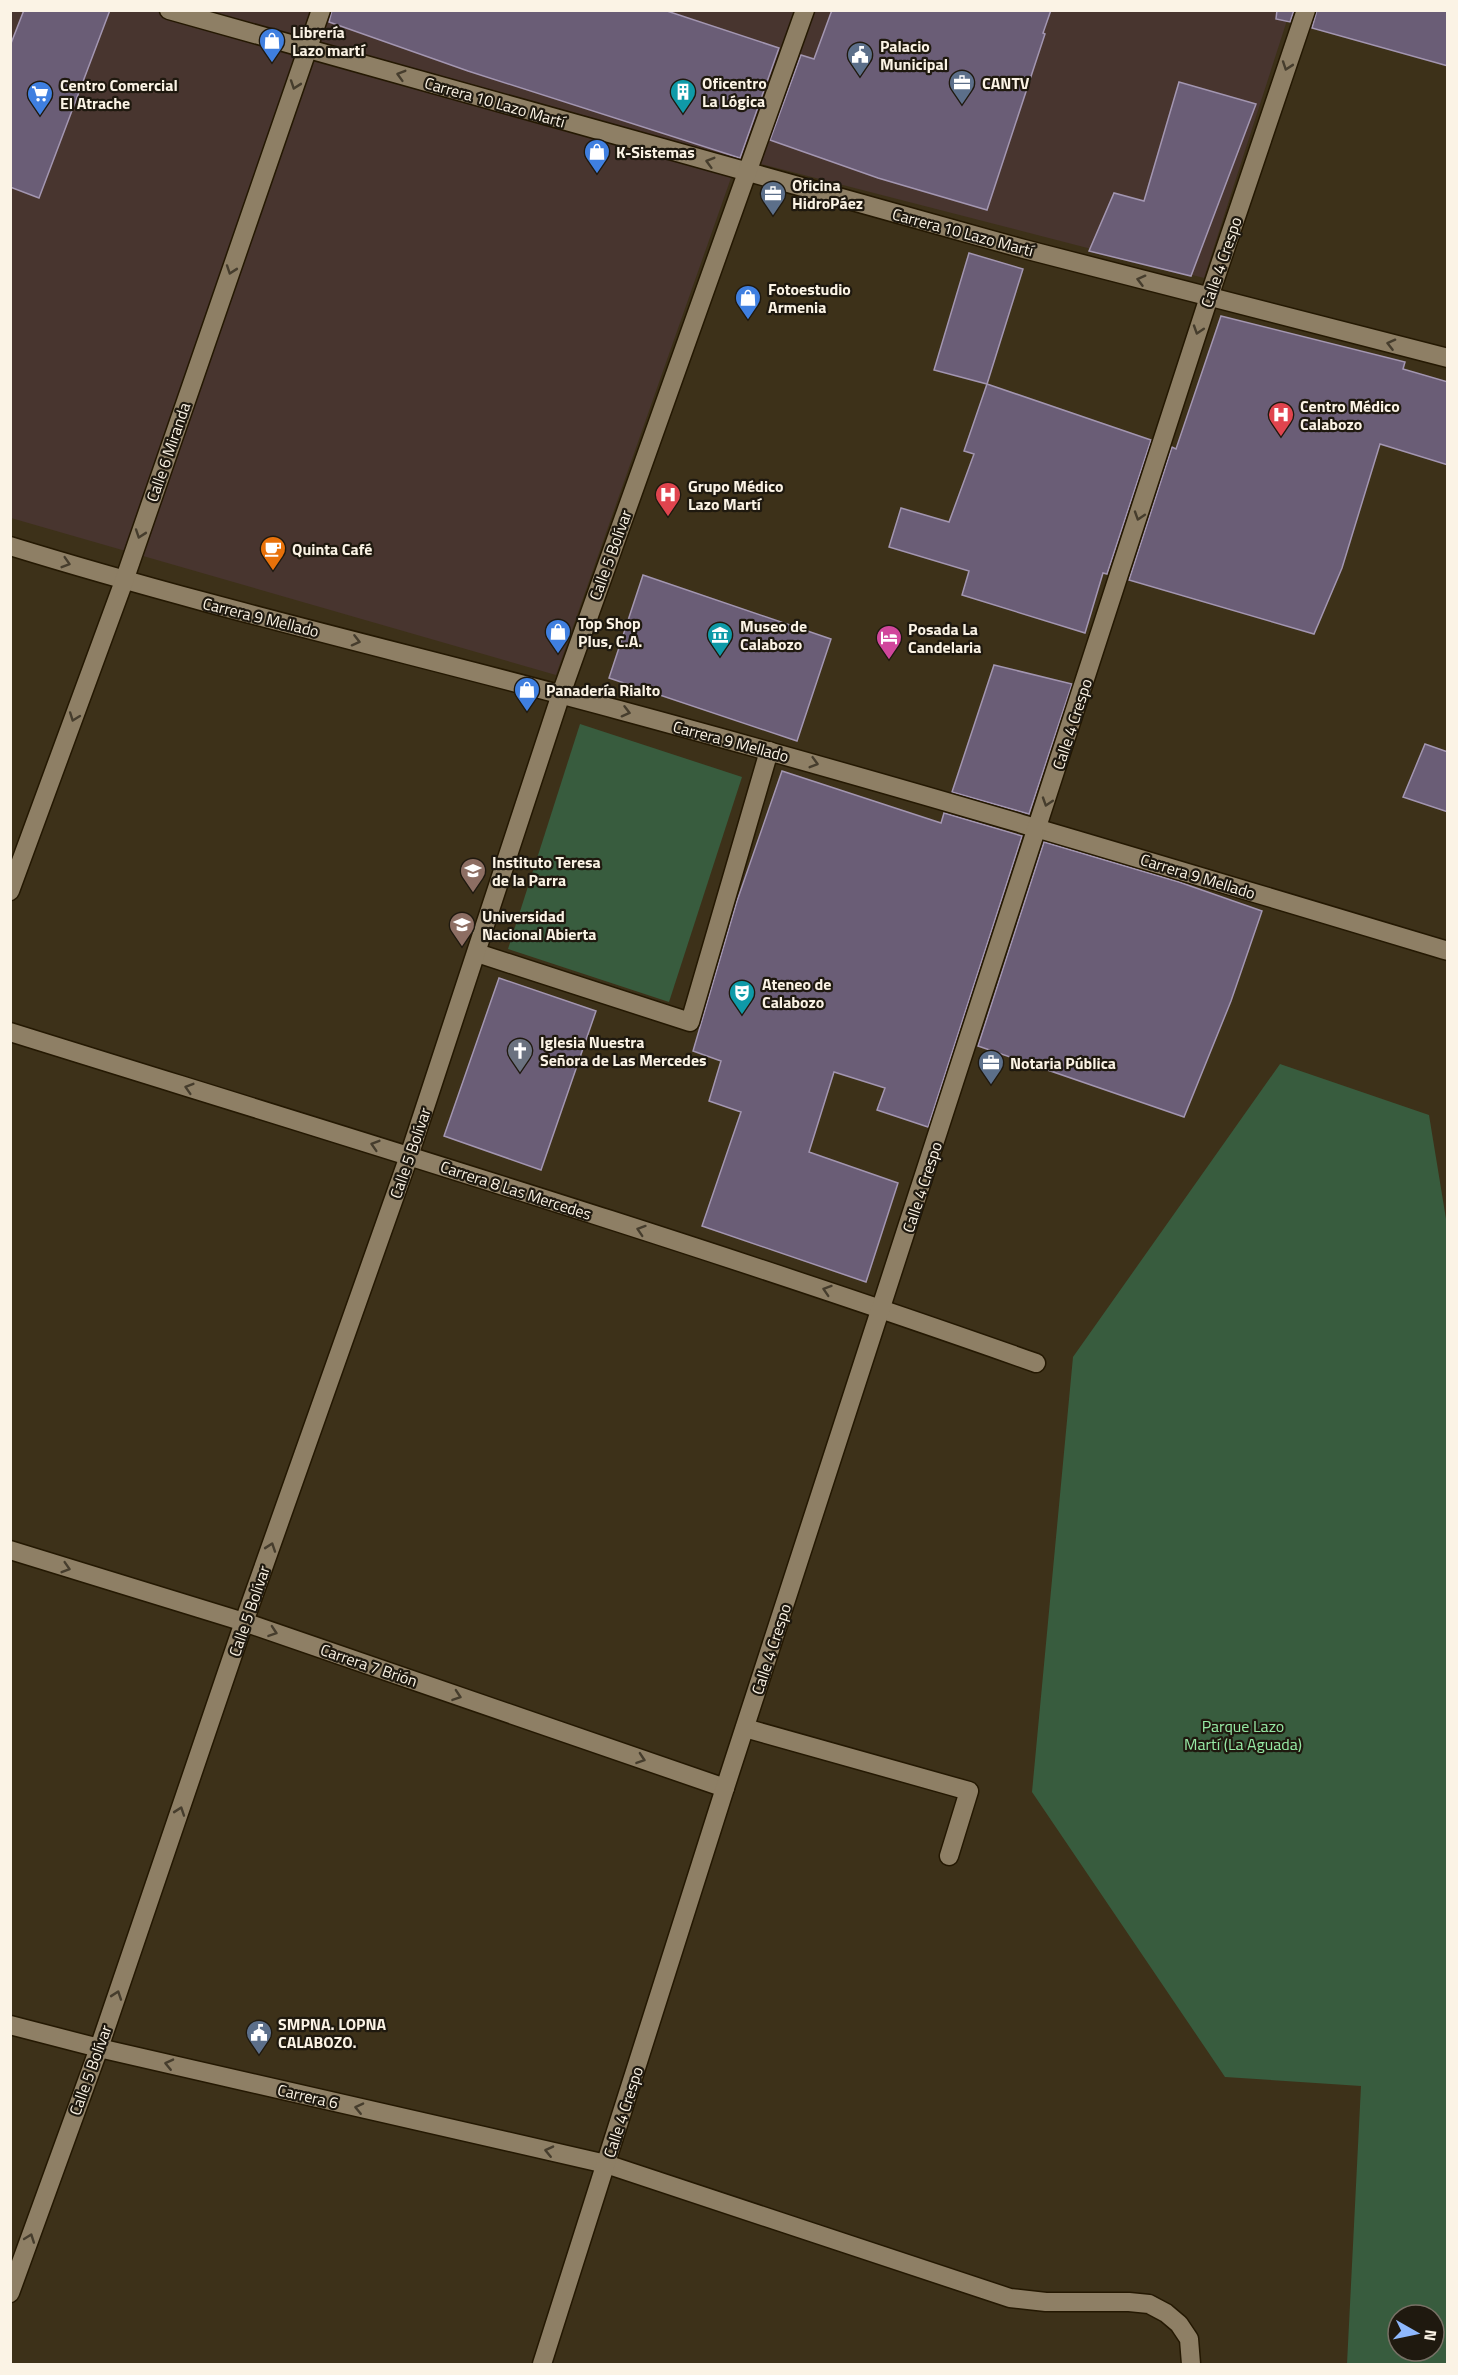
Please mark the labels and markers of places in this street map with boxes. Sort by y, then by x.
place label: Librería Lazo martí [292,20,366,62]
shop icon: Librería Lazo martí [257,26,287,64]
place label: Palacio Municipal [880,34,948,76]
public building icon: Palacio Municipal [845,40,875,78]
office icon: CANTV [947,68,977,106]
place label: Oficentro La Lógica [702,71,767,113]
place label: CANTV [982,71,1030,95]
place label: Centro Comercial El Atrache [60,73,178,115]
building icon: Oficentro La Lógica [668,77,698,115]
supermarket icon: Centro Comercial El Atrache [25,79,55,117]
shop icon: K-Sistemas [582,137,612,175]
place label: K-Sistemas [616,140,695,164]
place label: Oficina HidroPáez [792,173,863,215]
office icon: Oficina HidroPáez [758,179,788,217]
place label: Fotoestudio Armenia [768,277,851,319]
shop icon: Fotoestudio Armenia [733,283,763,321]
place label: Centro Médico Calabozo [1300,394,1400,436]
hospital icon: Centro Médico Calabozo [1266,400,1296,438]
place label: Grupo Médico Lazo Martí [688,474,784,516]
hospital icon: Grupo Médico Lazo Martí [653,480,683,518]
cafe icon: Quinta Café [258,534,288,572]
place label: Quinta Café [292,537,372,561]
place label: Top Shop Plus, C.A. [578,611,642,653]
place label: Museo de Calabozo [740,614,807,656]
shop icon: Top Shop Plus, C.A. [543,617,573,655]
place label: Posada La Candelaria [908,617,981,659]
museum icon: Museo de Calabozo [705,620,735,658]
hotel icon: Posada La Candelaria [874,623,904,661]
shop icon: Panadería Rialto [512,675,542,713]
place label: Panadería Rialto [546,678,660,702]
place label: Instituto Teresa de la Parra [492,850,601,892]
school or university icon: Instituto Teresa de la Parra [458,856,488,894]
place label: Universidad Nacional Abierta [482,904,596,946]
school or university icon: Universidad Nacional Abierta [447,910,477,948]
place label: Ateneo de Calabozo [762,972,831,1014]
theatre icon: Ateneo de Calabozo [727,978,757,1016]
place label: Iglesia Nuestra Señora de Las Mercedes [540,1030,707,1072]
church icon: Iglesia Nuestra Señora de Las Mercedes [505,1036,535,1074]
office icon: Notaria Pública [976,1048,1006,1086]
place label: Notaria Pública [1010,1051,1116,1075]
place label: SMPNA. LOPNA CALABOZO. [278,2012,387,2054]
public building icon: SMPNA. LOPNA CALABOZO. [244,2018,274,2056]

